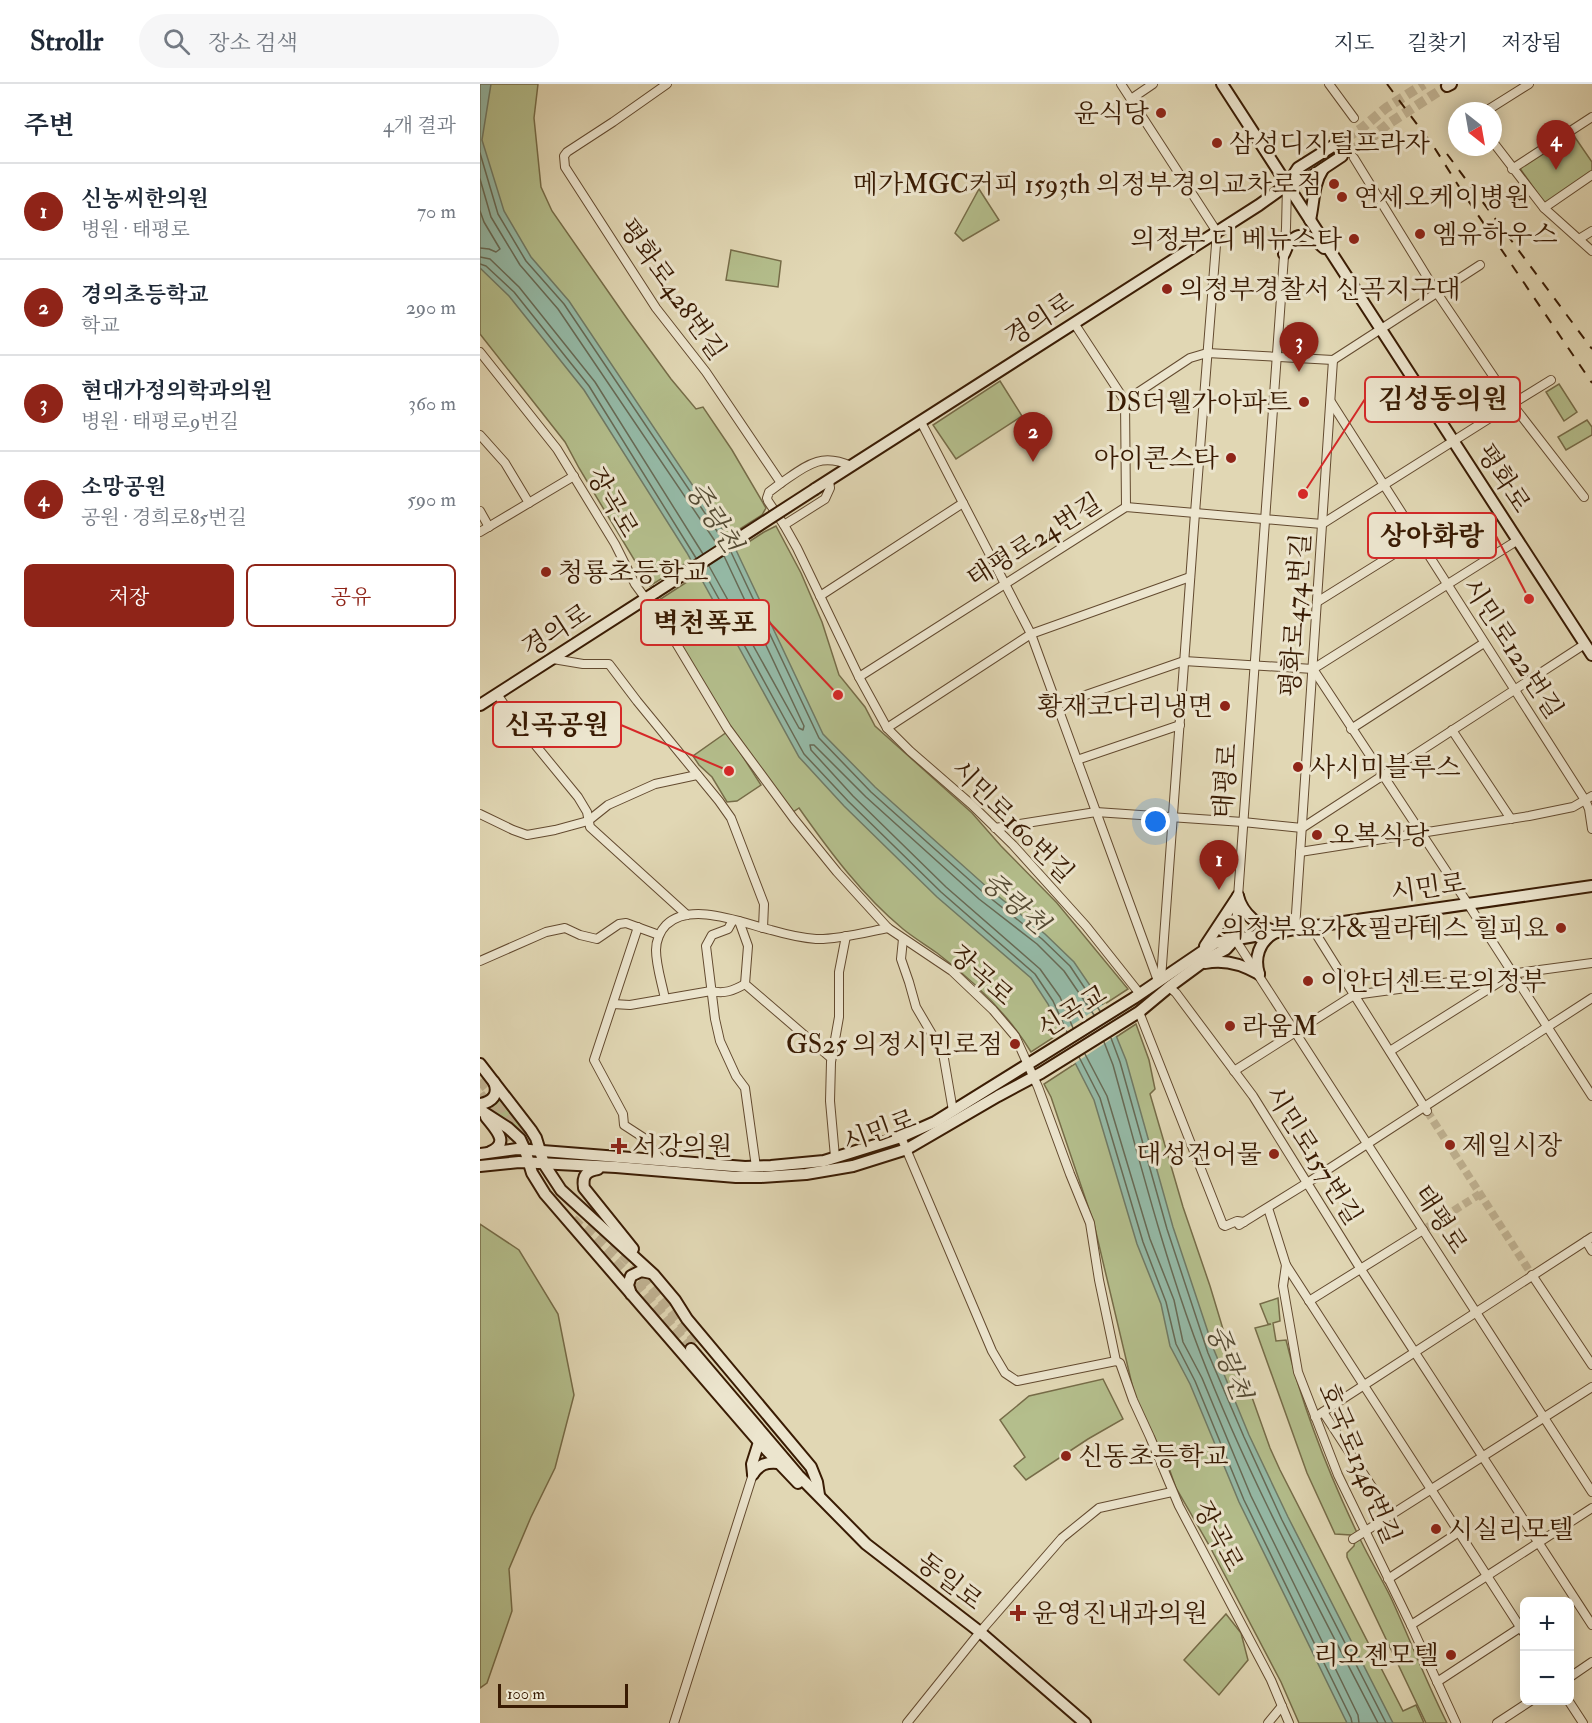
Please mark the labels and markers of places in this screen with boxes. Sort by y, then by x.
place label: 윤식당 [1074,98,1149,130]
marker: 윤식당 [1154,106,1168,120]
pin: 4 [1536,120,1576,170]
place label: 삼성디지털프라자 [1229,128,1430,160]
marker: 삼성디지털프라자 [1210,136,1224,150]
place label: 메가MGC커피 1593th 의정부경의교차로점 [853,169,1322,201]
marker: 메가MGC커피 1593th 의정부경의교차로점 [1327,177,1341,191]
place label: 연세오케이병원 [1354,182,1530,214]
marker: 연세오케이병원 [1335,190,1349,204]
place label: 엠유하우스 [1432,219,1558,251]
place label: 의정부 디 베뉴스타 [1130,224,1342,256]
marker: 엠유하우스 [1413,227,1427,241]
marker: 의정부 디 베뉴스타 [1347,232,1361,246]
place label: 의정부경찰서 신곡지구대 [1179,274,1461,306]
marker: 의정부경찰서 신곡지구대 [1160,282,1174,296]
pin: 3 [1280,322,1318,372]
callout: 김성동의원 [1365,377,1520,422]
place label: DS더웰가아파트 [1106,387,1292,419]
marker: DS더웰가아파트 [1297,395,1311,409]
pin: 2 [1014,412,1052,462]
place label: 아이콘스타 [1093,443,1219,475]
marker: 아이콘스타 [1224,451,1238,465]
callout: 상아화랑 [1368,513,1496,558]
place label: 청룡초등학교 [558,557,709,589]
marker: 청룡초등학교 [539,565,553,579]
callout: 벽천폭포 [641,600,769,645]
place label: 황재코다리냉면 [1037,691,1213,723]
marker: 황재코다리냉면 [1218,699,1232,713]
callout: 신곡공원 [493,702,621,747]
place label: 사시미블루스 [1310,752,1461,784]
marker: 사시미블루스 [1291,760,1305,774]
place label: 오복식당 [1329,820,1429,852]
marker: 오복식당 [1310,828,1324,842]
pin: 1 [1200,840,1238,890]
place label: 의정부요가&필라테스 힐피요 [1220,913,1549,945]
marker: 의정부요가&필라테스 힐피요 [1554,921,1568,935]
place label: 이안더센트로의정부 [1320,966,1546,998]
marker: 이안더센트로의정부 [1301,974,1315,988]
place label: 라움M [1242,1011,1317,1043]
marker: 라움M [1223,1019,1237,1033]
place label: GS25 의정시민로점 [786,1029,1003,1061]
marker: GS25 의정시민로점 [1008,1037,1022,1051]
place label: 제일시장 [1462,1130,1562,1162]
place label: 서강의원 [632,1131,732,1163]
marker: 서강의원 [610,1137,628,1155]
marker: 제일시장 [1443,1138,1457,1152]
place label: 대성건어물 [1136,1139,1262,1171]
marker: 대성건어물 [1267,1147,1281,1161]
place label: 신동초등학교 [1078,1441,1229,1473]
marker: 신동초등학교 [1059,1449,1073,1463]
place label: 시실리모텔 [1448,1514,1574,1546]
marker: 시실리모텔 [1429,1522,1443,1536]
place label: 윤영진내과의원 [1032,1598,1208,1630]
marker: 윤영진내과의원 [1009,1604,1027,1622]
place label: 리오젠모텔 [1313,1640,1439,1672]
marker: 리오젠모텔 [1444,1648,1458,1662]

